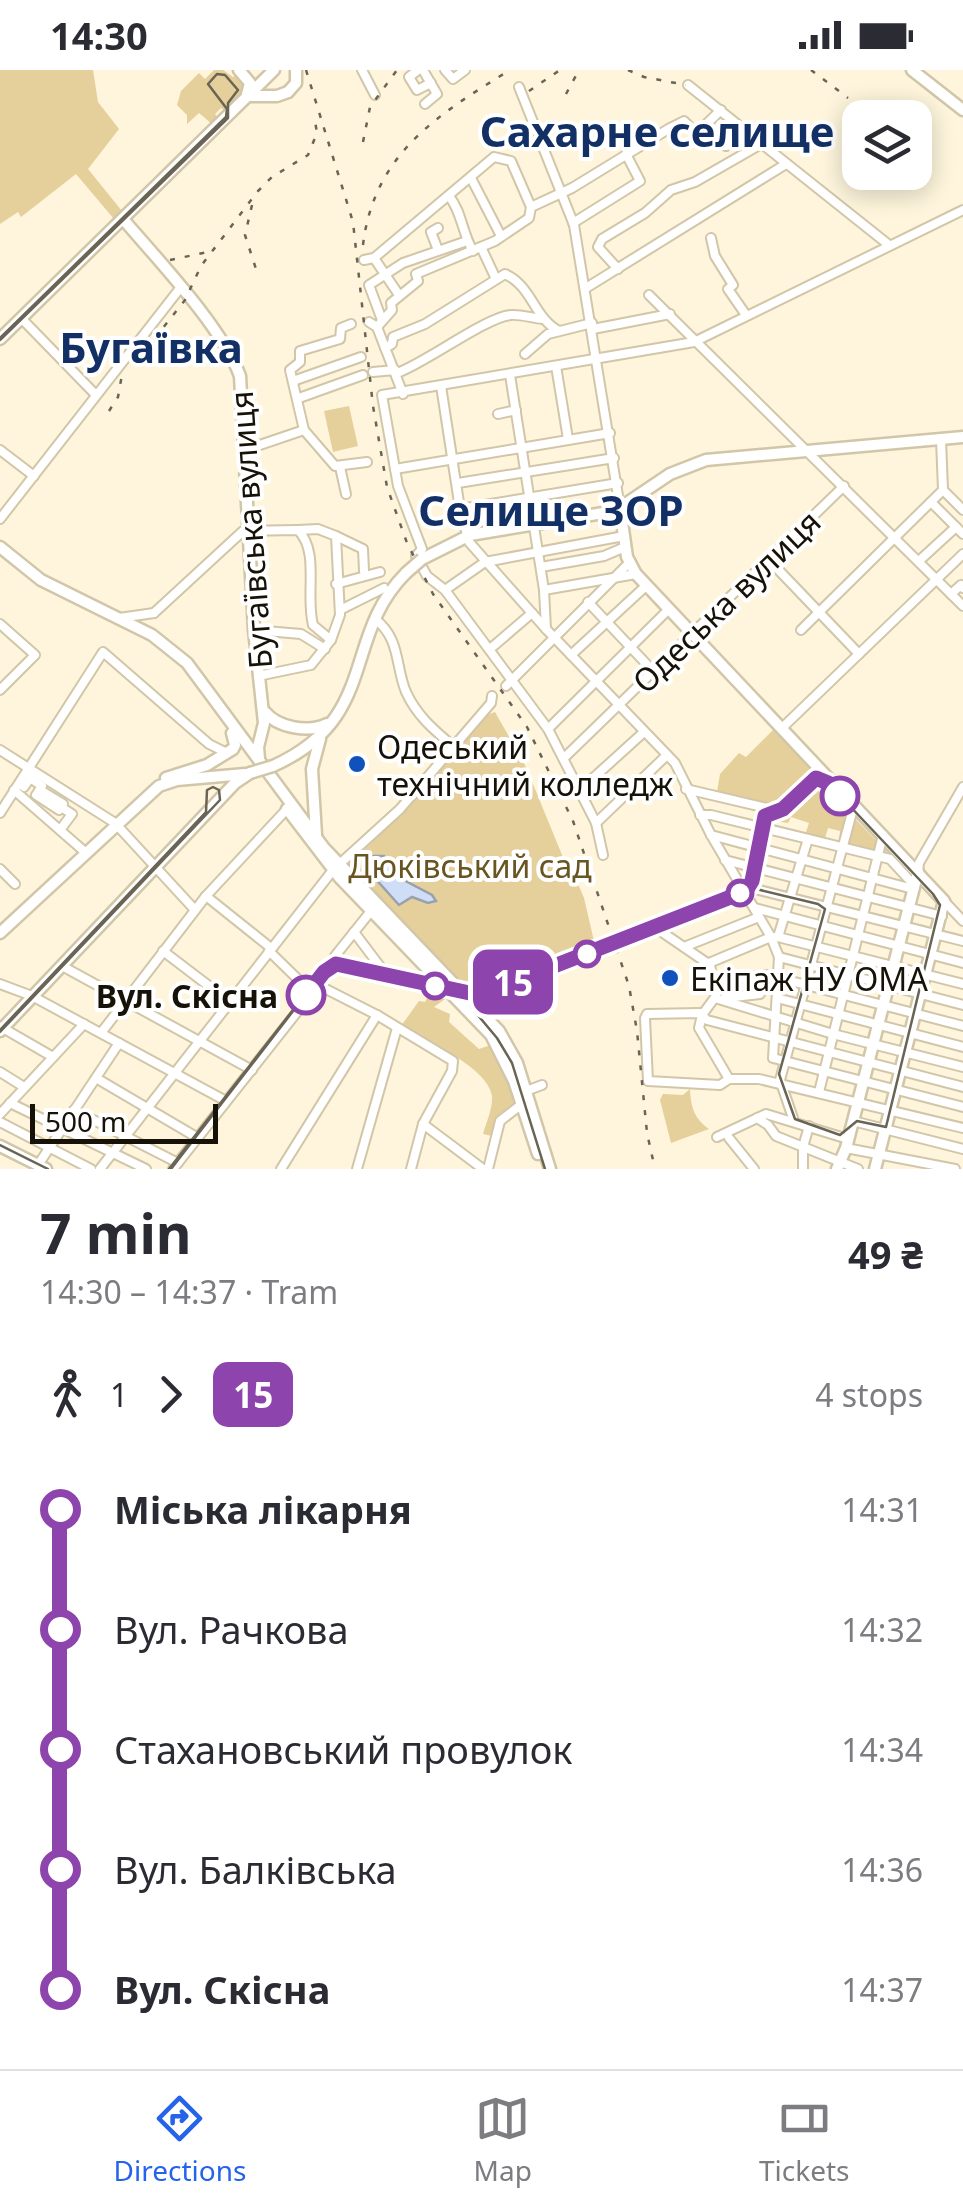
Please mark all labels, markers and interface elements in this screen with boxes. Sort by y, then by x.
text: 14:30 [50,9,148,61]
map controls [842,100,932,190]
button: layers [842,100,932,190]
district label: Сахарне селище [480,102,834,159]
district label: Бугаївка [59,318,243,375]
street label: Бугаївська вулиця [219,390,281,670]
district label: Селище ЗОР [418,481,684,538]
street label: Одеська вулиця [623,500,829,702]
place label: Одеський технічний колледж [377,725,674,805]
marker: Одеський технічний колледж [346,753,368,775]
unlabelled marker [821,777,859,815]
park label: Дюківський сад [348,844,592,887]
unlabelled marker [727,880,753,906]
unlabelled marker [574,941,600,967]
line badge: 15 [468,950,558,1014]
place label: Екіпаж НУ ОМА [690,957,928,1000]
text: 15 [493,959,533,1006]
marker: Екіпаж НУ ОМА [659,967,681,989]
unlabelled marker [422,973,448,999]
place label: Вул. Скісна [96,974,278,1017]
marker: Вул. Скісна [287,976,325,1014]
scale bar [30,1099,218,1144]
text: 500 m [45,1102,127,1140]
text: 7 min [40,1195,192,1270]
text: 49 ₴ [848,1228,923,1280]
text: 14:30 – 14:37 · Tram [40,1270,338,1313]
icon: walk [40,1367,95,1422]
icon: forward [143,1367,198,1422]
text: 15 [233,1371,273,1418]
text: 1 [110,1373,128,1416]
text: 4 stops [815,1373,923,1416]
text: Міська лікарня [114,1483,412,1535]
text: 14:31 [841,1488,923,1531]
text: Вул. Рачкова [114,1603,349,1655]
text: 14:32 [841,1608,923,1651]
text: Стахановський провулок [114,1723,572,1775]
text: 14:34 [841,1728,923,1771]
text: Вул. Балківська [114,1843,397,1895]
text: 14:36 [841,1848,923,1891]
text: Вул. Скісна [114,1963,330,2015]
text: 14:37 [841,1968,923,2011]
tab: Directions [114,2091,246,2189]
tab: Map [474,2091,532,2189]
tab: Tickets [759,2091,849,2189]

